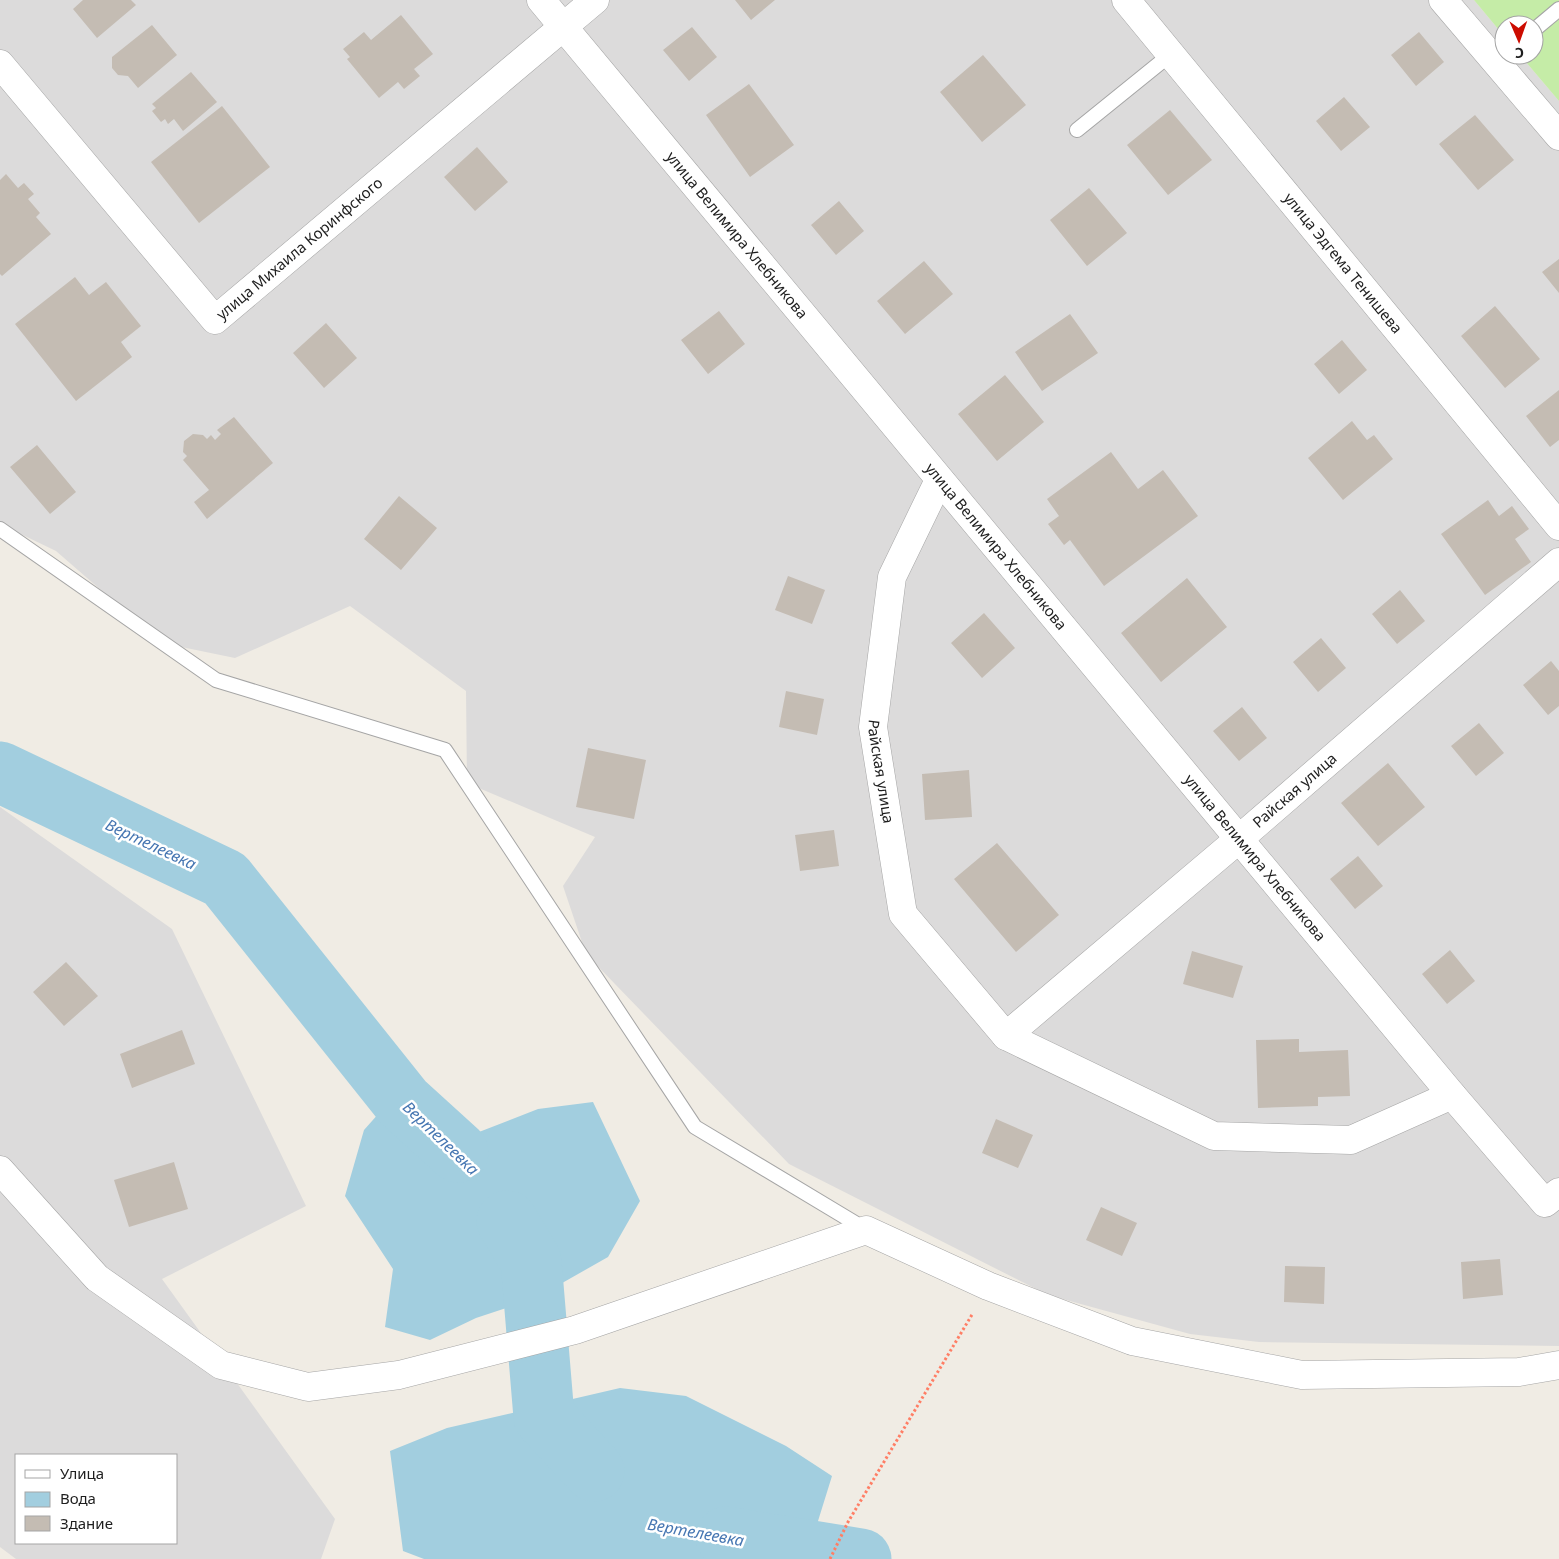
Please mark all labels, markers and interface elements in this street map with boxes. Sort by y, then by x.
north arrow [1494,15,1544,65]
text: С [1515,44,1524,63]
street label: улица Велимира Хлебникова [662,147,813,322]
street label: улица Михаила Коринфского [212,172,386,324]
street label: улица Эдгема Тенишева [1280,188,1407,337]
street label: улица Велимира Хлебникова [921,458,1072,634]
street label: Райская улица [864,718,899,825]
street label: Райская улица [1248,748,1340,832]
street label: улица Велимира Хлебникова [1180,770,1331,945]
water label: Вертелеевка [102,813,200,875]
water label: Вертелеевка [398,1096,484,1180]
legend [15,1454,178,1544]
text: Улица [60,1463,104,1483]
text: Вода [60,1488,96,1508]
text: Здание [60,1513,113,1533]
water label: Вертелеевка [646,1513,746,1551]

